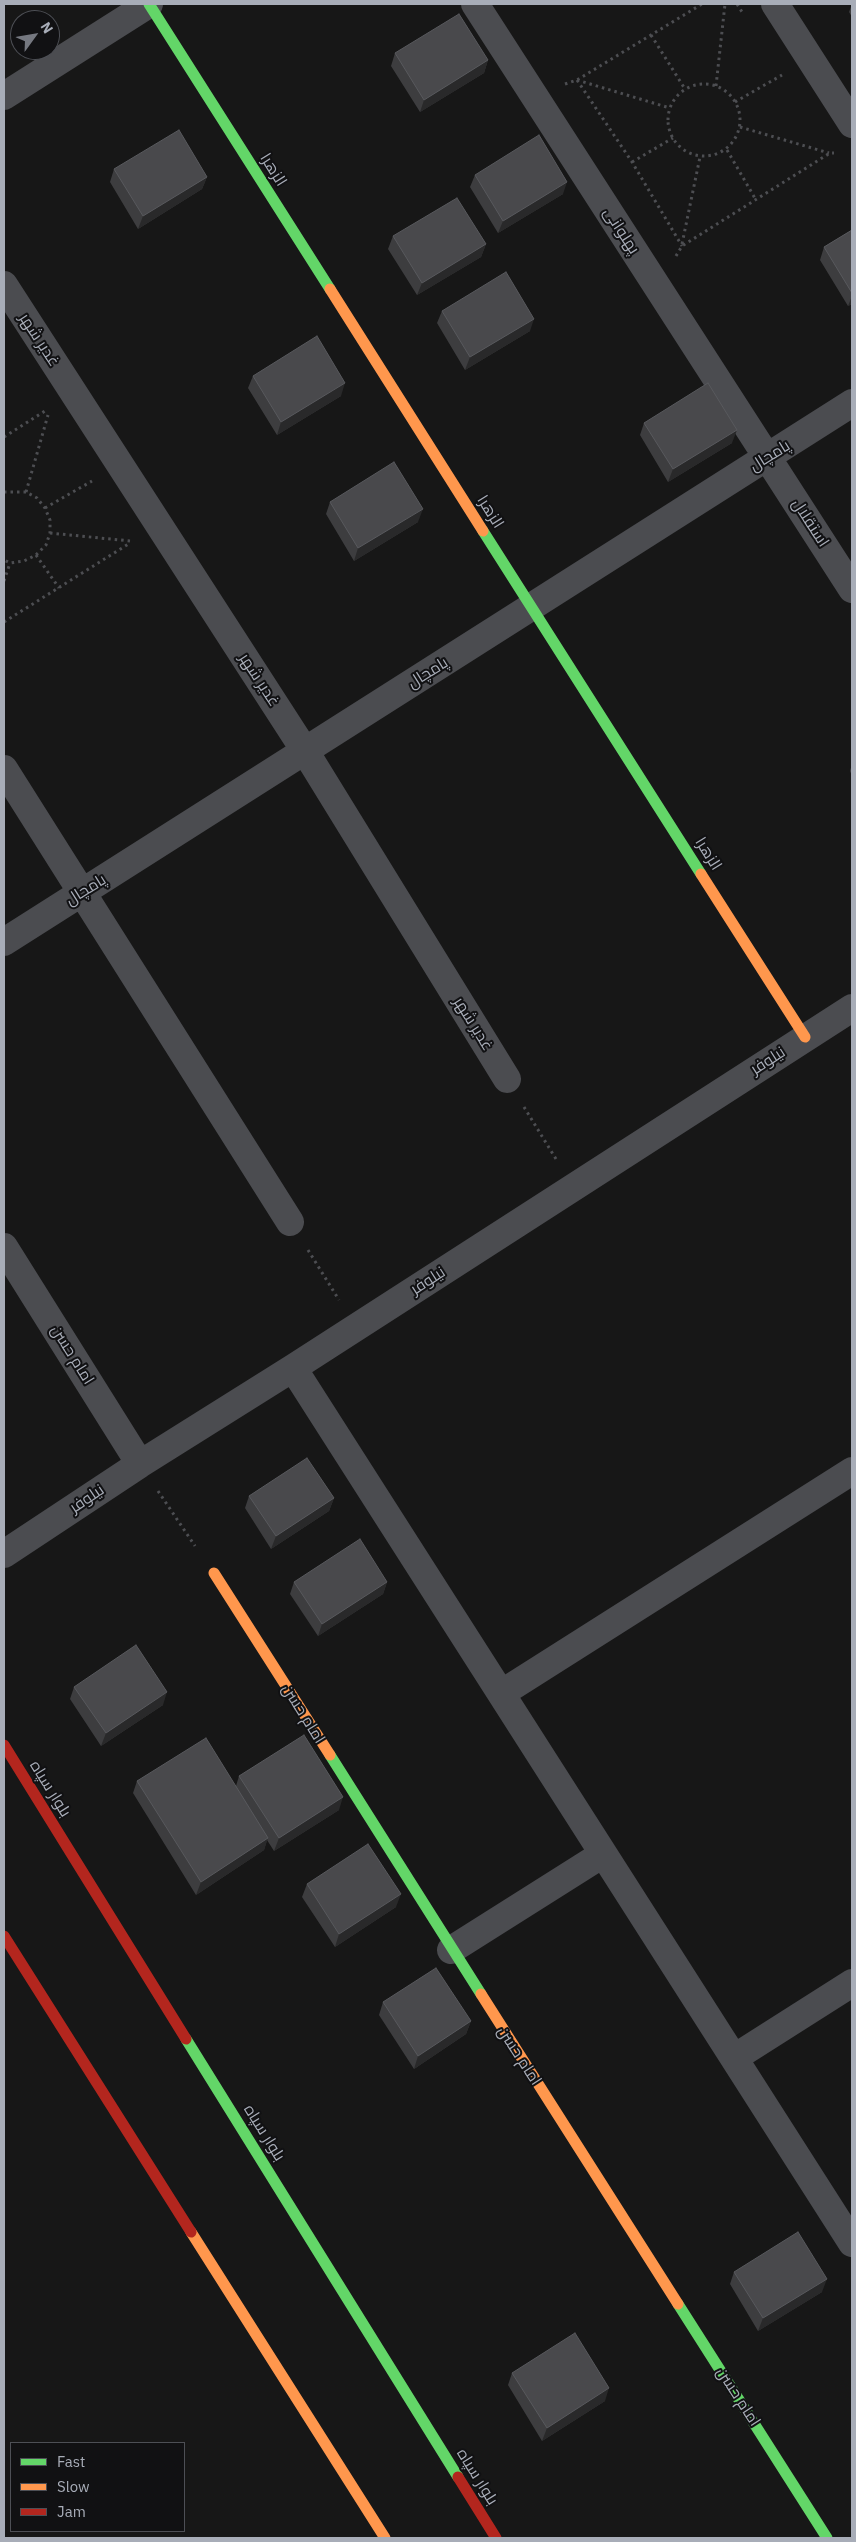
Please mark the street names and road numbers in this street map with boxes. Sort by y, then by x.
street label: الزهرا [255,150,291,190]
street label: پهلوانی [599,204,643,258]
street label: غدیر شهر [15,310,63,370]
street label: پامچال [746,436,794,476]
street label: الزهرا [472,492,508,532]
street label: استقلال [787,495,833,551]
street label: غدیر شهر [235,650,283,710]
street label: پامچال [404,653,452,693]
street label: الزهرا [690,834,726,874]
street label: پامچال [62,870,110,910]
street label: غدیر شهر [449,994,497,1054]
street label: نیلوفر [747,1043,789,1079]
street label: نیلوفر [407,1263,449,1299]
street label: امام حسن [46,1322,98,1388]
street label: نیلوفر [66,1481,108,1517]
street label: امام حسن [277,1681,329,1747]
street label: بلوار سپاه [25,1757,75,1821]
street label: امام حسن [493,2023,545,2089]
street label: بلوار سپاه [239,2101,289,2165]
street label: امام حسن [712,2364,764,2430]
street label: بلوار سپاه [452,2445,502,2509]

